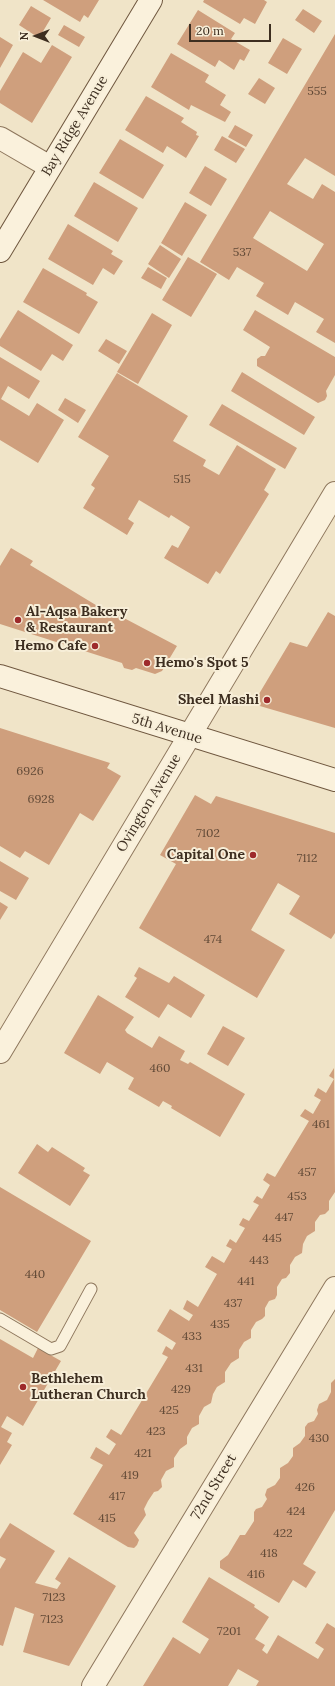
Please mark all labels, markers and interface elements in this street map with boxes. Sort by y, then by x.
north arrow [16,16,56,56]
scale bar [191,16,273,42]
text: 20 m [196,23,224,38]
text: N [17,32,31,40]
street label: Bay Ridge Avenue [38,73,112,179]
house number: 555 [307,85,327,99]
house number: 537 [233,246,251,260]
house number: 515 [173,473,191,487]
place label: Al-Aqsa Bakery & Restaurant [26,604,127,636]
marker: Al-Aqsa Bakery & Restaurant [13,615,23,625]
place label: Hemo Cafe [14,638,87,654]
marker: Hemo Cafe [90,641,100,651]
place label: Hemo's Spot 5 [155,655,248,671]
marker: Hemo's Spot 5 [142,658,152,668]
place label: Sheel Mashi [178,692,259,708]
marker: Sheel Mashi [262,695,272,705]
street label: 5th Avenue [130,710,204,748]
street label: Ovington Avenue [113,751,185,855]
house number: 6926 [16,765,44,779]
house number: 6928 [27,793,55,807]
house number: 7102 [196,827,220,841]
place label: Capital One [167,847,245,863]
marker: Capital One [248,850,258,860]
house number: 7112 [297,852,317,866]
house number: 474 [204,933,222,947]
house number: 460 [150,1062,170,1076]
house number: 461 [312,1118,330,1132]
house number: 457 [298,1166,316,1180]
house number: 453 [287,1190,307,1204]
house number: 447 [275,1211,293,1225]
house number: 445 [262,1232,282,1246]
house number: 443 [249,1254,269,1268]
house number: 440 [25,1268,45,1282]
house number: 441 [237,1275,255,1289]
house number: 437 [224,1297,242,1311]
house number: 435 [210,1318,230,1332]
house number: 433 [182,1330,202,1344]
house number: 431 [185,1362,203,1376]
place label: Bethlehem Lutheran Church [31,1371,146,1404]
marker: Bethlehem Lutheran Church [18,1382,28,1392]
house number: 429 [171,1383,191,1397]
house number: 425 [159,1404,179,1418]
house number: 423 [146,1425,166,1439]
house number: 430 [309,1432,329,1446]
house number: 421 [134,1447,152,1461]
street label: 72nd Street [188,1451,240,1523]
house number: 419 [121,1469,139,1483]
house number: 426 [295,1481,315,1495]
house number: 417 [109,1490,125,1504]
house number: 424 [286,1505,306,1519]
house number: 415 [98,1512,116,1526]
house number: 422 [273,1527,293,1541]
house number: 418 [260,1547,278,1561]
house number: 416 [247,1568,265,1582]
house number: 7123 [43,1591,65,1605]
house number: 7123 [41,1613,63,1627]
house number: 7201 [217,1625,241,1639]

